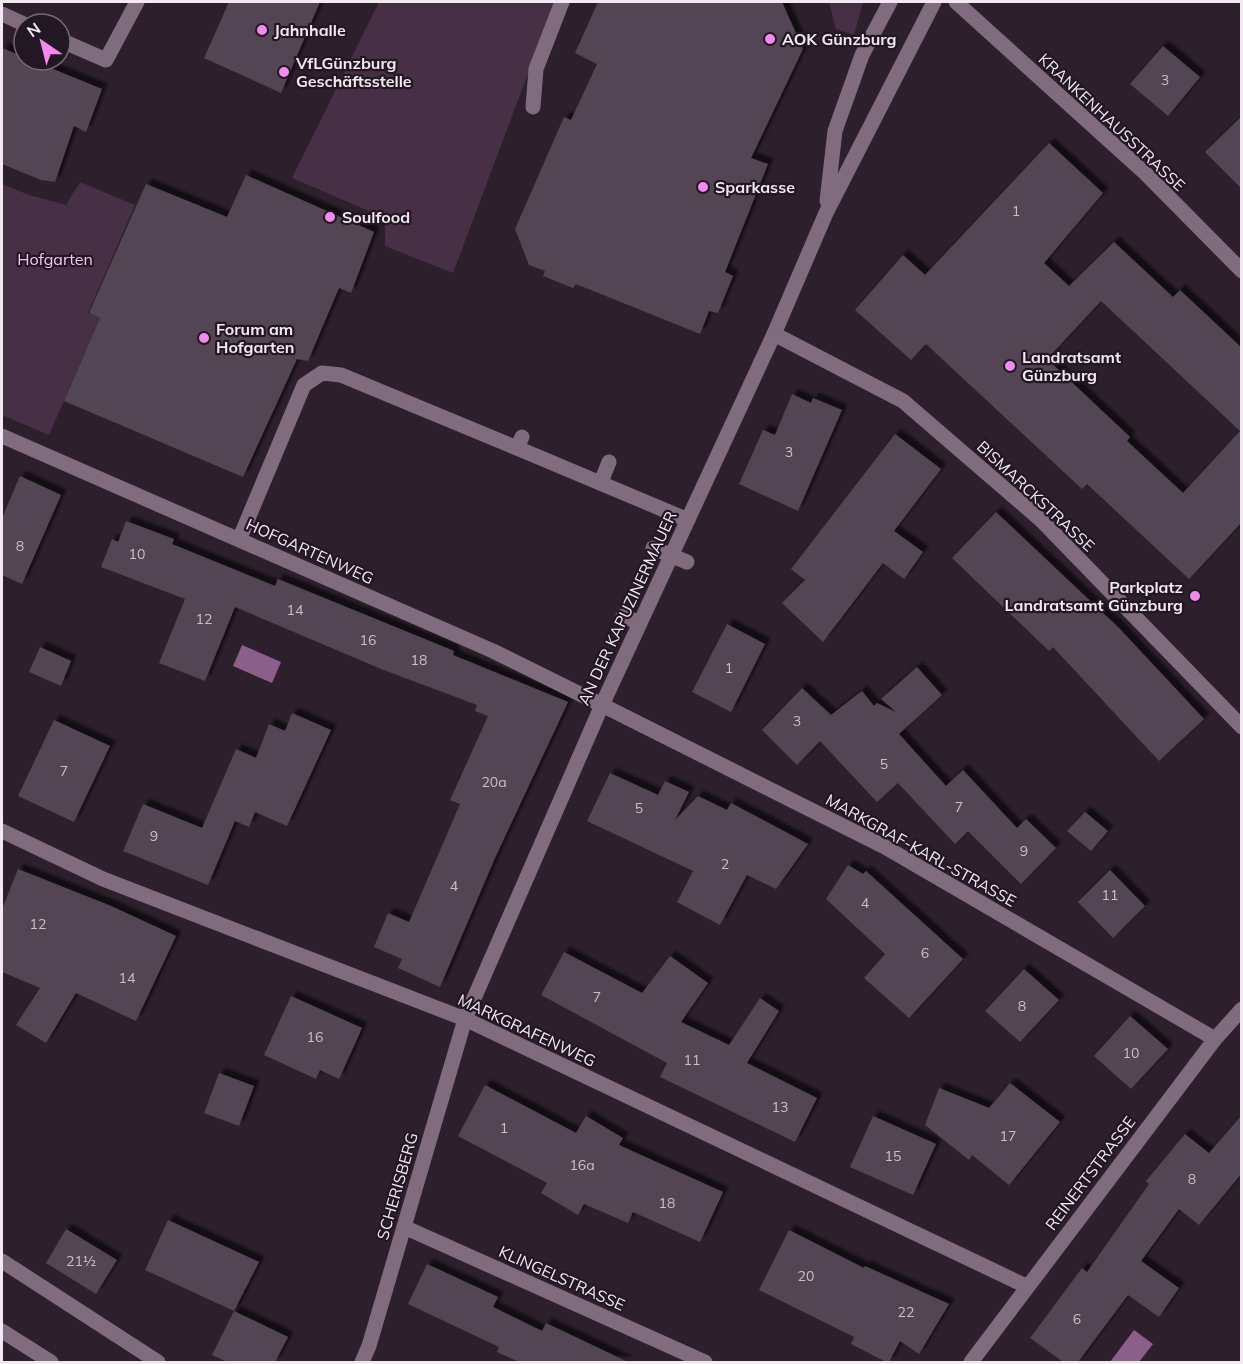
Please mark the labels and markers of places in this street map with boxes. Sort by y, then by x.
place label: Jahnhalle [274,20,346,40]
marker: Jahnhalle [255,23,269,37]
place label: AOK Günzburg [782,29,896,49]
marker: AOK Günzburg [763,32,777,46]
place label: VfLGünzburg Geschäftsstelle [295,53,412,91]
marker: VfLGünzburg Geschäftsstelle [277,65,291,79]
place label: Sparkasse [715,177,795,197]
marker: Sparkasse [696,180,710,194]
place label: Soulfood [342,207,410,227]
marker: Soulfood [323,210,337,224]
place label: Forum am Hofgarten [216,319,294,357]
marker: Forum am Hofgarten [197,331,211,345]
place label: Landratsamt Günzburg [1022,347,1121,385]
marker: Landratsamt Günzburg [1003,359,1017,373]
place label: Parkplatz Landratsamt Günzburg [1005,577,1183,615]
marker: Parkplatz Landratsamt Günzburg [1188,589,1202,603]

